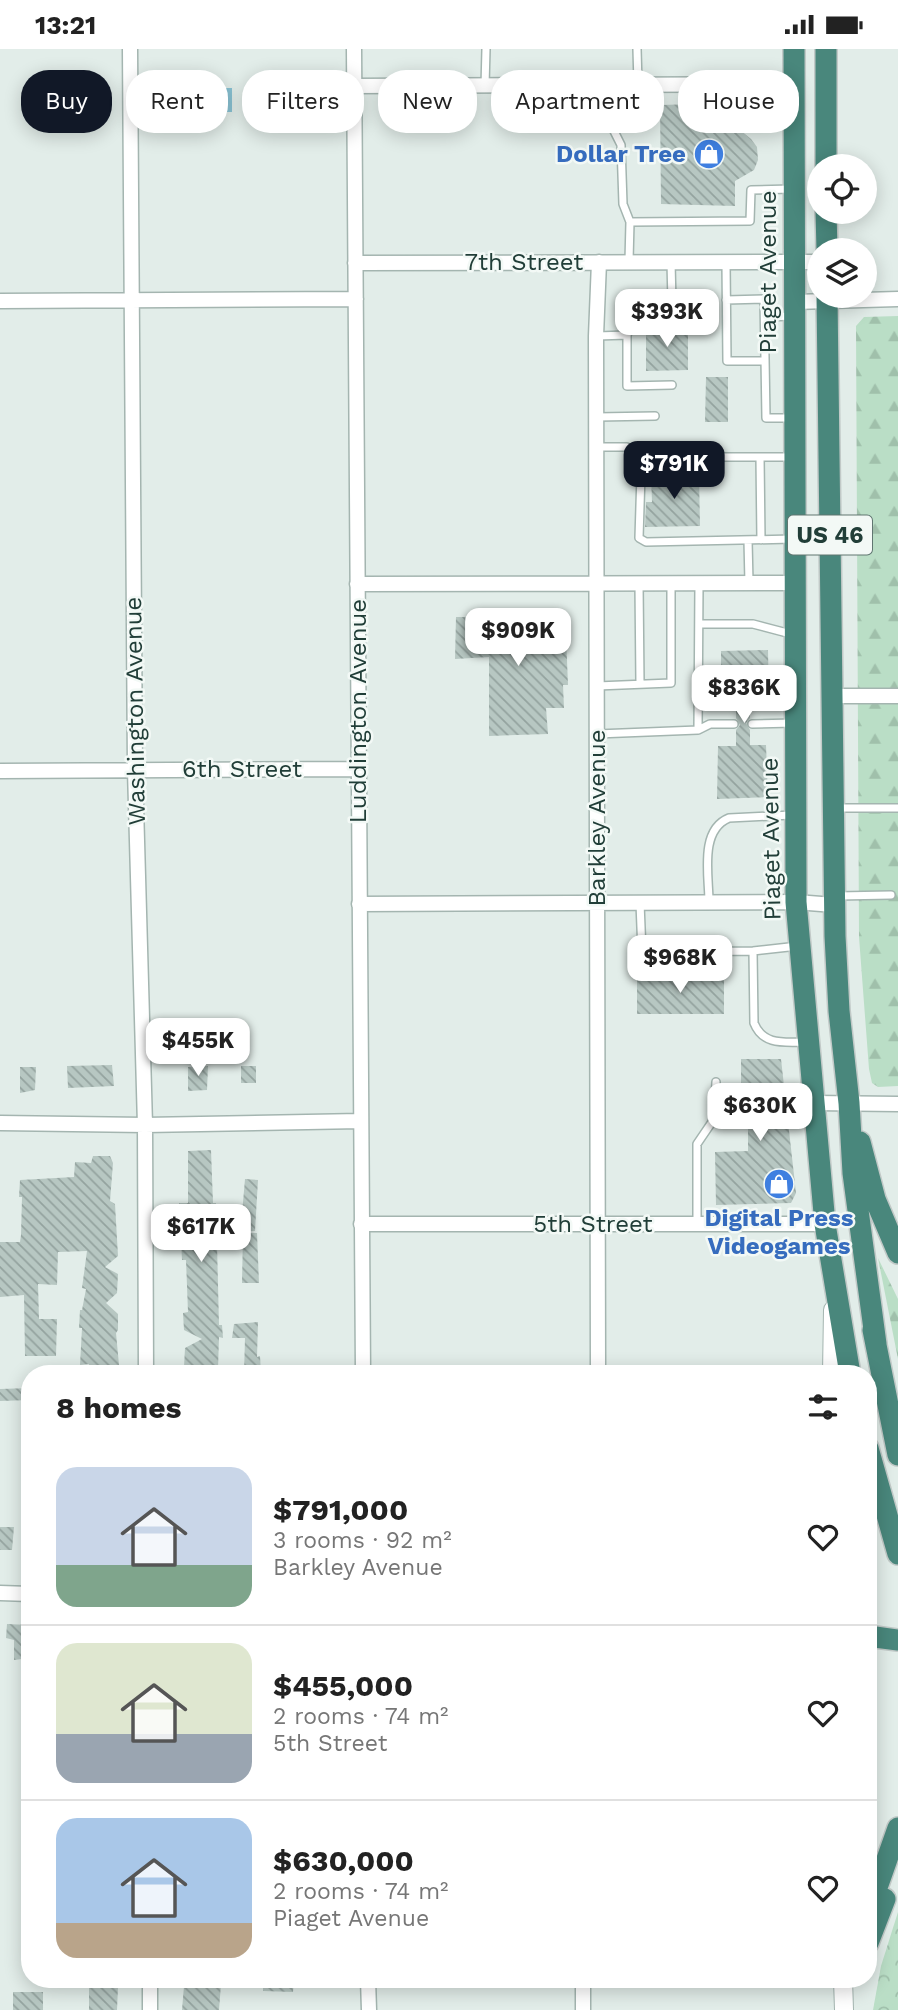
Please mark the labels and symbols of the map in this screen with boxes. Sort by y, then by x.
shop icon: Dollar Tree [692,137,726,171]
place label: Dollar Tree [556,140,686,168]
street label: Piaget Avenue [754,190,782,354]
street label: 7th Street [465,248,583,276]
pin: $393K [618,289,716,349]
pin: $791K [625,441,723,501]
road number: US 46 [788,515,872,555]
street label: Washington Avenue [119,596,151,826]
street label: Luddington Avenue [344,599,372,823]
pin: $909K [469,609,567,668]
pin: $836K [695,665,793,725]
street label: Barkley Avenue [583,729,611,907]
street label: 6th Street [182,755,302,783]
street label: Piaget Avenue [756,757,786,921]
pin: $968K [631,935,729,995]
pin: $455K [149,1019,247,1078]
pin: $630K [711,1083,809,1143]
shop icon: Digital Press Videogames [762,1167,796,1201]
place label: Digital Press Videogames [704,1204,854,1260]
pin: $617K [152,1205,250,1264]
street label: 5th Street [533,1210,653,1238]

